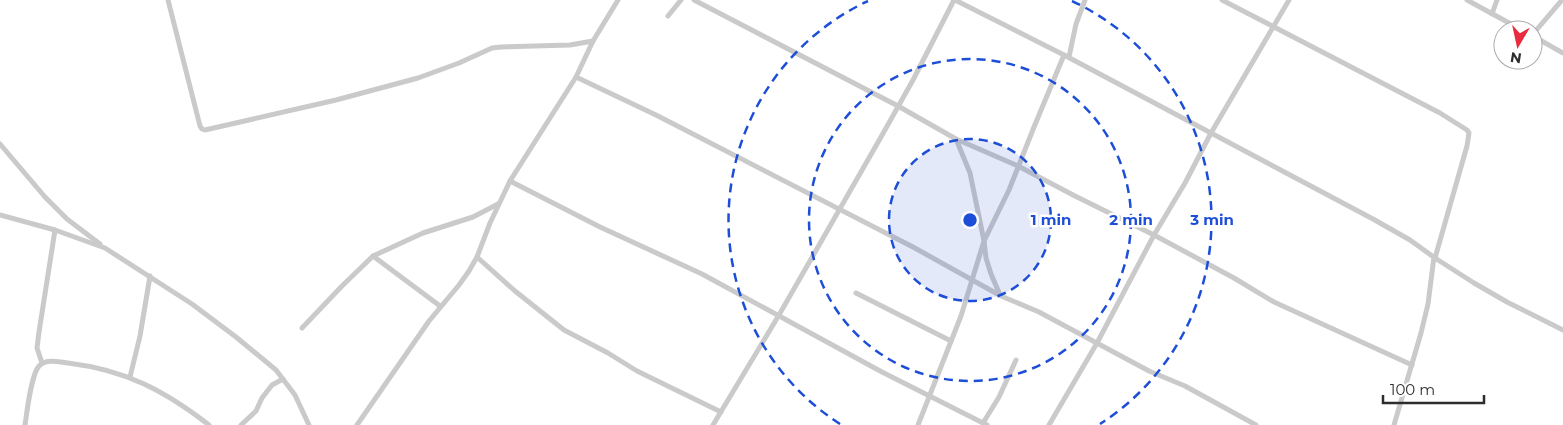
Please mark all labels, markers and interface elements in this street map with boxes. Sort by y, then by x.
north arrow [1493,20,1543,70]
text: N [1509,48,1523,68]
text: 1 min [1031,210,1071,229]
text: 2 min [1109,210,1153,229]
text: 3 min [1189,210,1234,229]
centre of rings [961,211,979,229]
scale bar [1383,372,1484,404]
text: 100 m [1390,380,1435,399]

